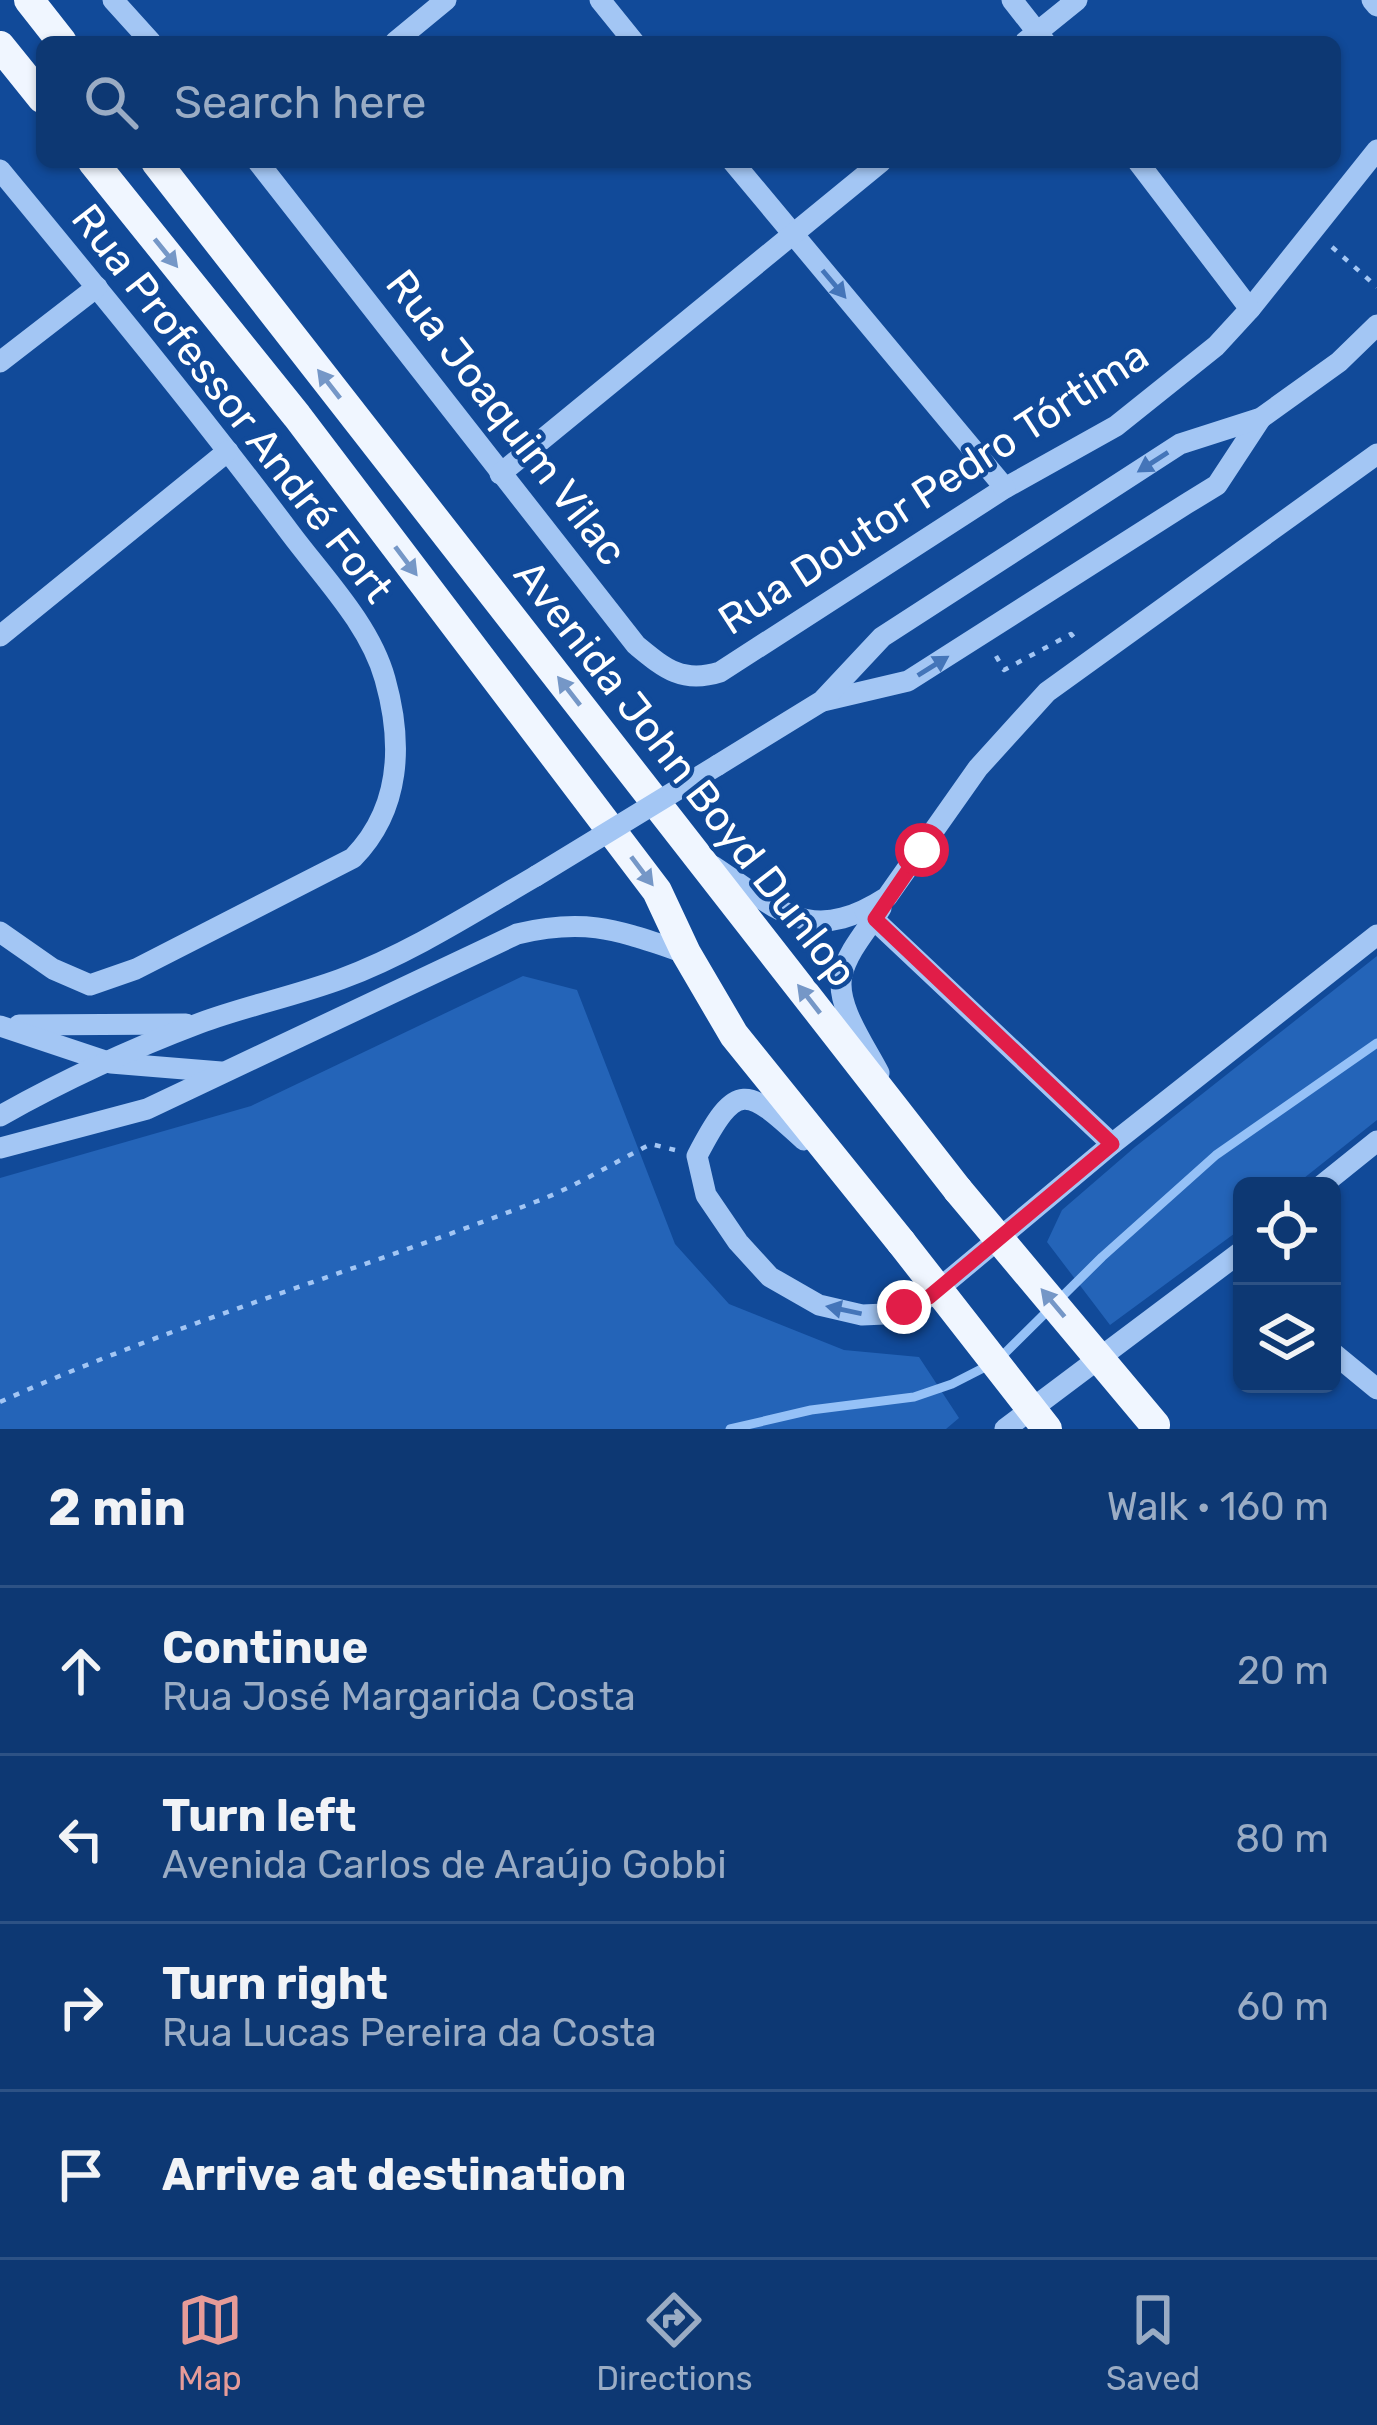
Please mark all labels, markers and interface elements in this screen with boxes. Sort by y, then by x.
search box [36,36,1341,168]
icon: search [78,69,144,135]
text: Search here [174,76,426,129]
street label: Rua Professor André Fort [61,195,403,613]
one-way arrow [153,238,178,269]
street label: Rua Joaquim Vilac [375,260,637,575]
one-way arrow [820,269,846,300]
street label: Rua Doutor Pedro Tórtima [709,330,1158,646]
one-way arrow [317,368,342,399]
one-way arrow [1137,450,1169,472]
one-way arrow [394,545,418,576]
street label: Avenida John Boyd Dunlop [503,551,867,997]
one-way arrow [916,656,949,678]
one-way arrow [557,675,582,707]
route start [895,823,949,877]
one-way arrow [629,856,654,887]
one-way arrow [797,983,821,1014]
map controls [1233,1177,1341,1393]
button: locate [1233,1177,1341,1285]
route end [877,1280,931,1334]
button: layers [1233,1285,1341,1393]
one-way arrow [1040,1288,1066,1318]
one-way arrow [824,1300,862,1319]
text: 2 min [48,1477,186,1538]
text: Walk · 160 m [1107,1484,1329,1530]
text: Continue [162,1621,368,1674]
icon: ahead [48,1638,114,1704]
text: 20 m [1237,1648,1329,1694]
text: Rua José Margarida Costa [162,1674,636,1720]
text: Turn left [162,1789,356,1842]
icon: left [48,1806,114,1872]
text: 80 m [1235,1816,1329,1862]
text: Avenida Carlos de Araújo Gobbi [162,1842,727,1888]
text: Turn right [162,1957,388,2010]
icon: right [48,1974,114,2040]
text: 60 m [1236,1984,1329,2030]
text: Rua Lucas Pereira da Costa [162,2010,657,2056]
icon: arrive [48,2142,114,2208]
text: Arrive at destination [162,2148,627,2201]
tab: Map [177,2287,243,2398]
tab: Directions [596,2287,753,2398]
tab: Saved [1106,2287,1200,2398]

